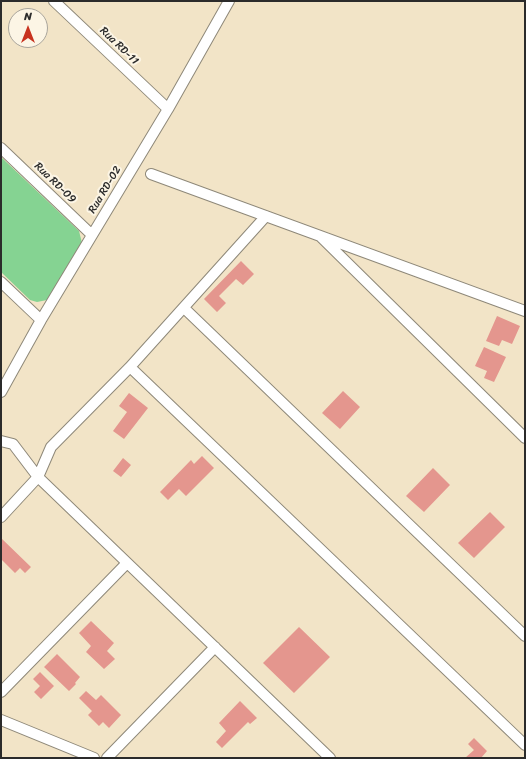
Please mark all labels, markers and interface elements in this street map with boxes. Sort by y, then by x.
text: N [24,7,32,26]
north arrow [8,8,48,48]
street label: Rua RD-11 [97,24,141,68]
street label: Rua RD-09 [31,160,79,206]
street label: Rua RD-02 [86,164,124,216]

